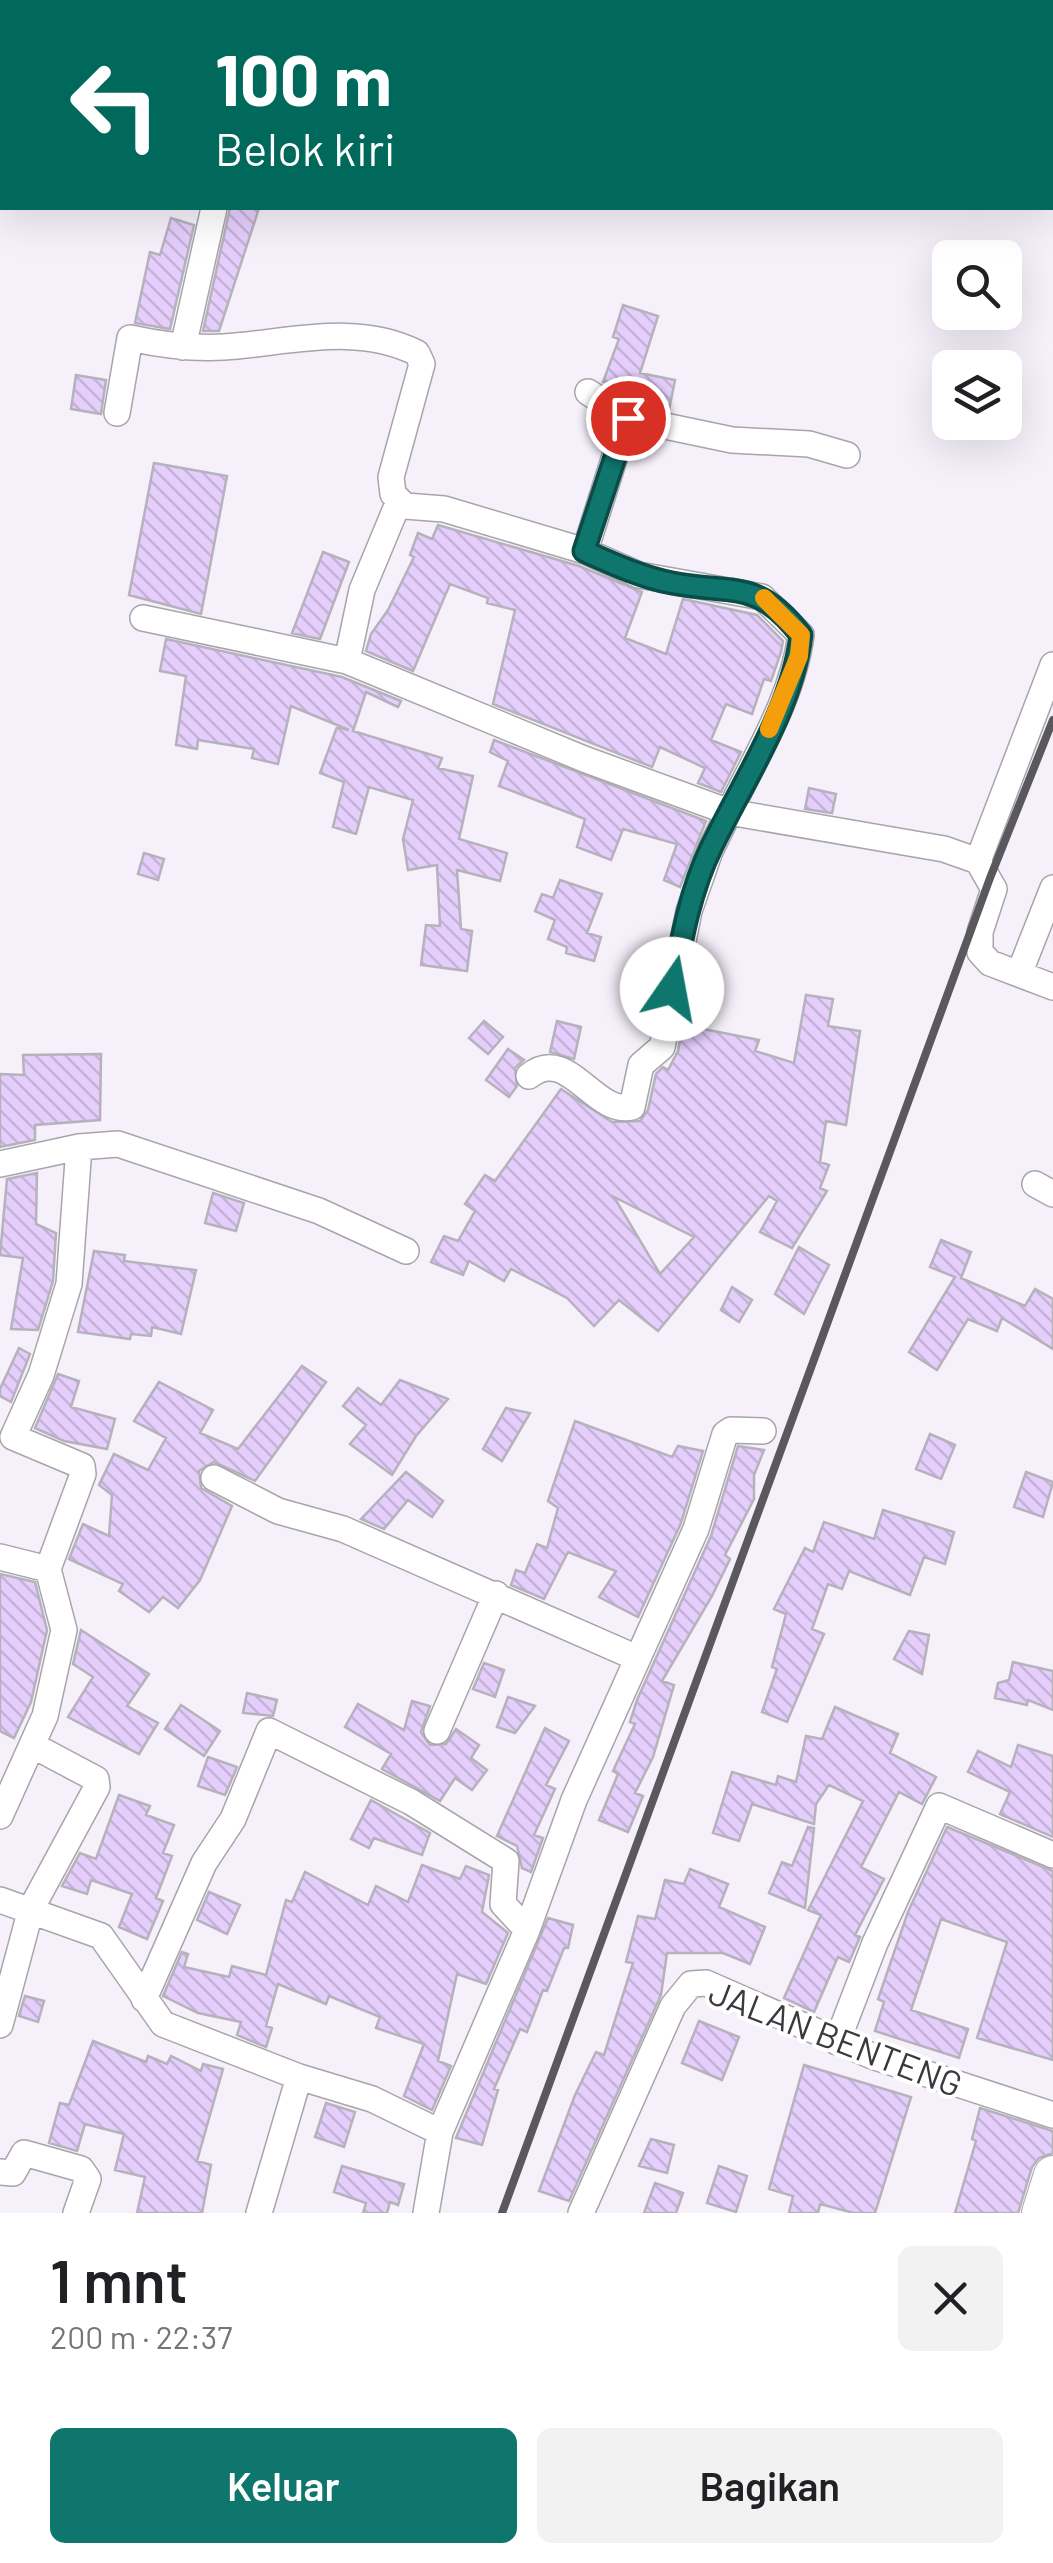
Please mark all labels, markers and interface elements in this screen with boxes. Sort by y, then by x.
text: 100 m [215,36,392,120]
icon: left [50,40,180,170]
text: Belok kiri [215,121,396,175]
map controls [932,240,1022,440]
button: search [932,240,1022,330]
button: layers [932,350,1022,440]
pin [586,376,671,461]
icon: arrive [601,391,656,446]
position arrow [620,937,724,1041]
street label: JALAN BENTENG [704,1969,968,2105]
text: 1 mnt [50,2243,188,2315]
button: close [898,2246,1003,2351]
text: 200 m · 22:37 [50,2317,232,2355]
button: Keluar [50,2428,517,2543]
button: Bagikan [537,2428,1003,2543]

